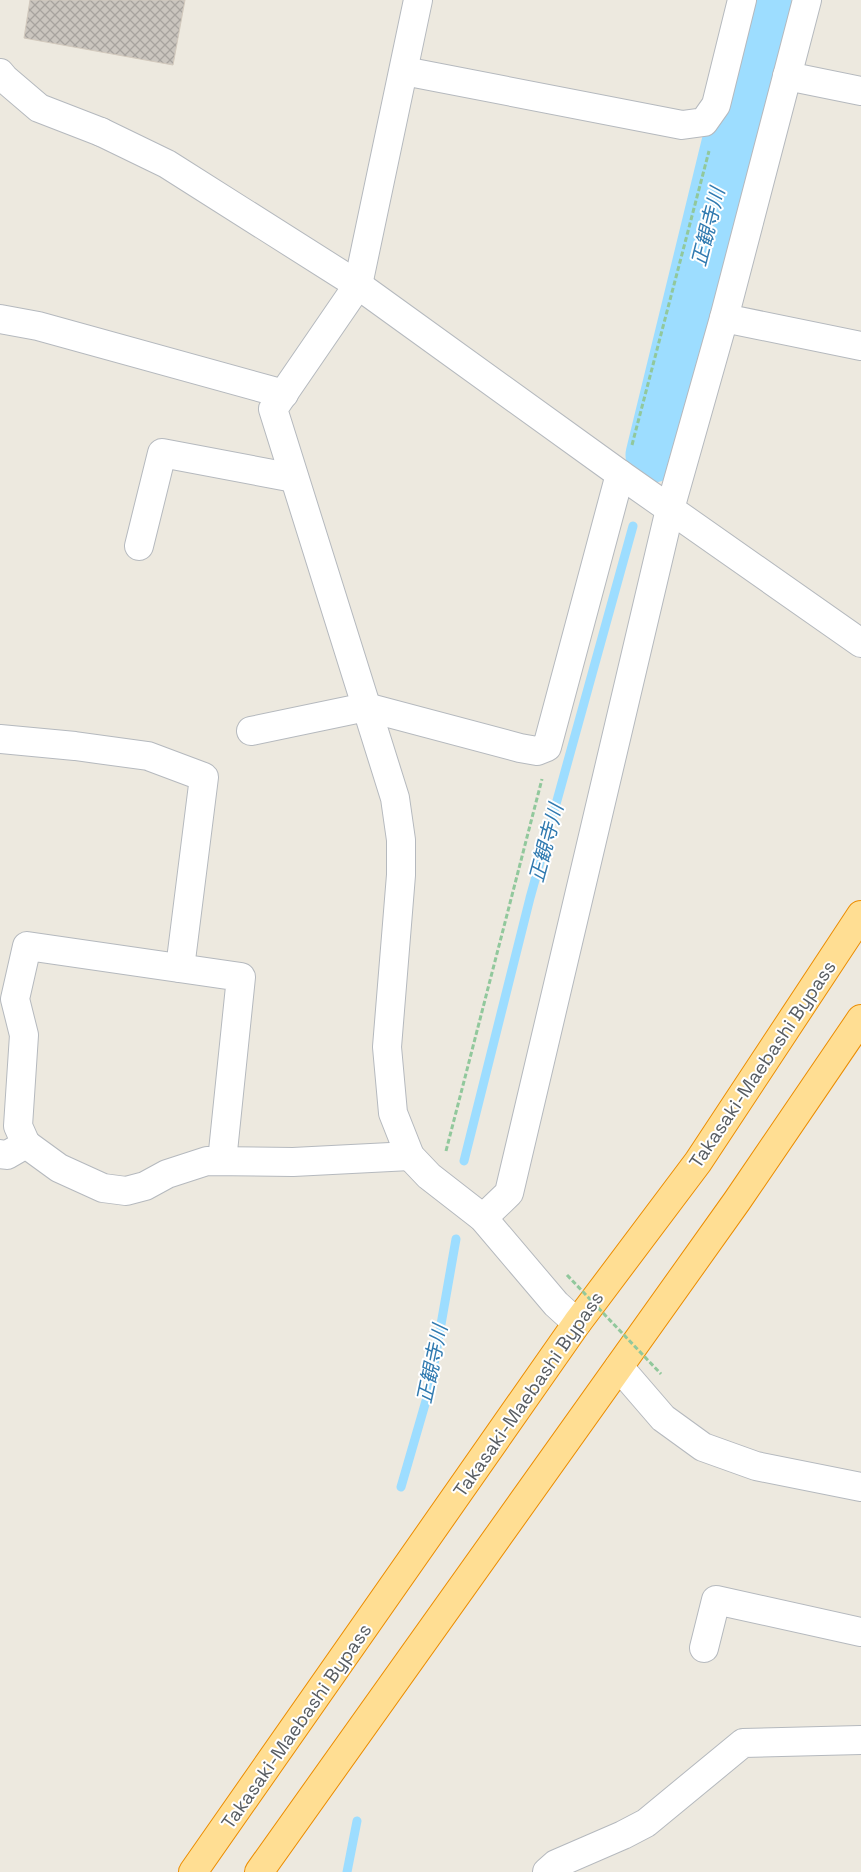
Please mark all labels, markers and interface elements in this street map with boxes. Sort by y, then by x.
water label: 正観寺川 [686,183,731,269]
water label: 正観寺川 [523,799,569,885]
street label: Takasaki-Maebashi Bypass [683,955,841,1173]
street label: Takasaki-Maebashi Bypass [448,1287,609,1502]
water label: 正観寺川 [411,1320,453,1406]
street label: Takasaki-Maebashi Bypass [216,1619,377,1834]

